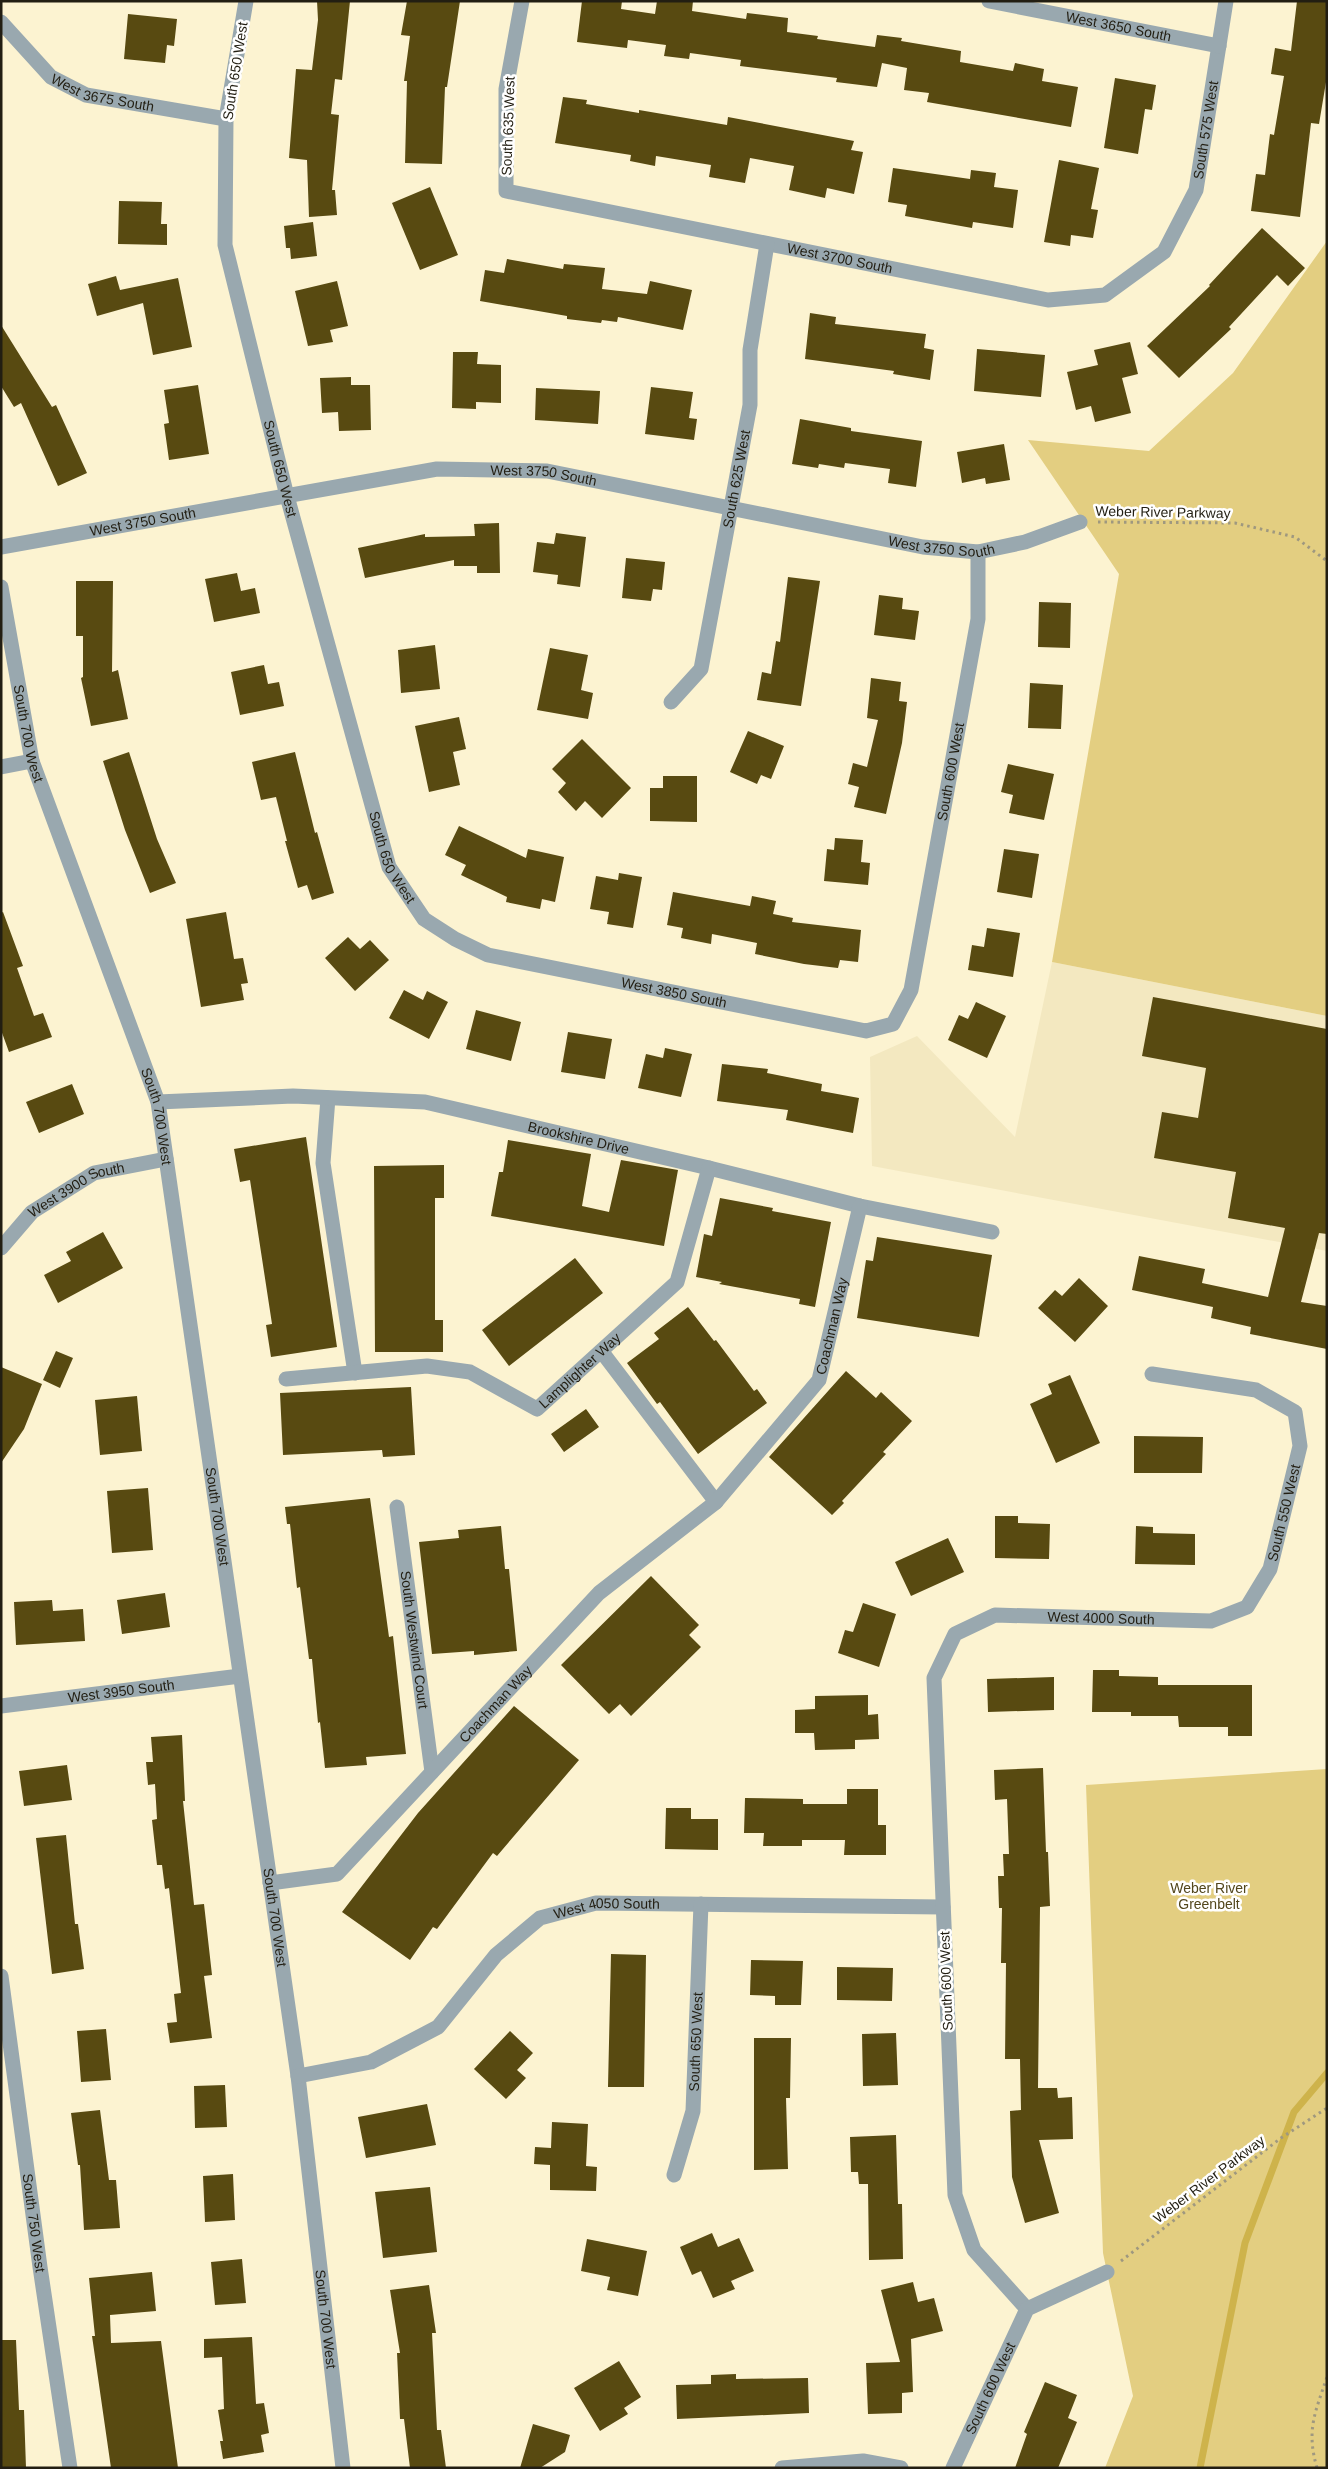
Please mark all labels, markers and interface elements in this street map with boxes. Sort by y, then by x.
street label: West 3650 South [1064,8,1173,44]
street label: South 650 West [219,21,251,121]
street label: West 3675 South [48,70,155,115]
street label: South 635 West [498,76,518,176]
street label: South 575 West [1190,80,1221,180]
street label: West 3700 South [786,240,894,277]
street label: South 650 West [261,418,300,519]
street label: South 625 West [719,428,753,529]
street label: West 3750 South [490,462,598,489]
street label: Weber River Parkway [1095,503,1231,521]
street label: West 3750 South [89,504,197,539]
street label: West 3750 South [887,532,996,560]
street label: South 700 West [11,683,47,784]
street label: South 600 West [934,721,967,822]
street label: South 650 West [366,809,419,906]
street label: West 3850 South [620,974,728,1011]
street label: South 700 West [138,1065,175,1166]
street label: Brookshire Drive [526,1118,631,1157]
street label: West 3900 South [25,1159,126,1220]
street label: Coachman Way [813,1276,851,1376]
street label: Lamplighter Way [535,1329,624,1411]
street label: South 550 West [1264,1462,1303,1563]
street label: South 700 West [203,1466,233,1567]
street label: South Westwind Court [398,1570,432,1710]
street label: West 4000 South [1047,1608,1155,1627]
street label: Coachman Way [456,1662,535,1746]
street label: West 3950 South [67,1676,175,1706]
street label: South 700 West [260,1867,290,1968]
park label: Weber River Greenbelt [1170,1880,1248,1912]
street label: West 4050 South [552,1895,660,1922]
street label: South 600 West [936,1931,956,2031]
street label: South 650 West [686,1992,706,2092]
street label: Weber River Parkway [1150,2132,1268,2226]
street label: South 750 West [20,2172,49,2273]
street label: South 700 West [312,2269,340,2370]
street label: South 600 West [962,2340,1018,2437]

